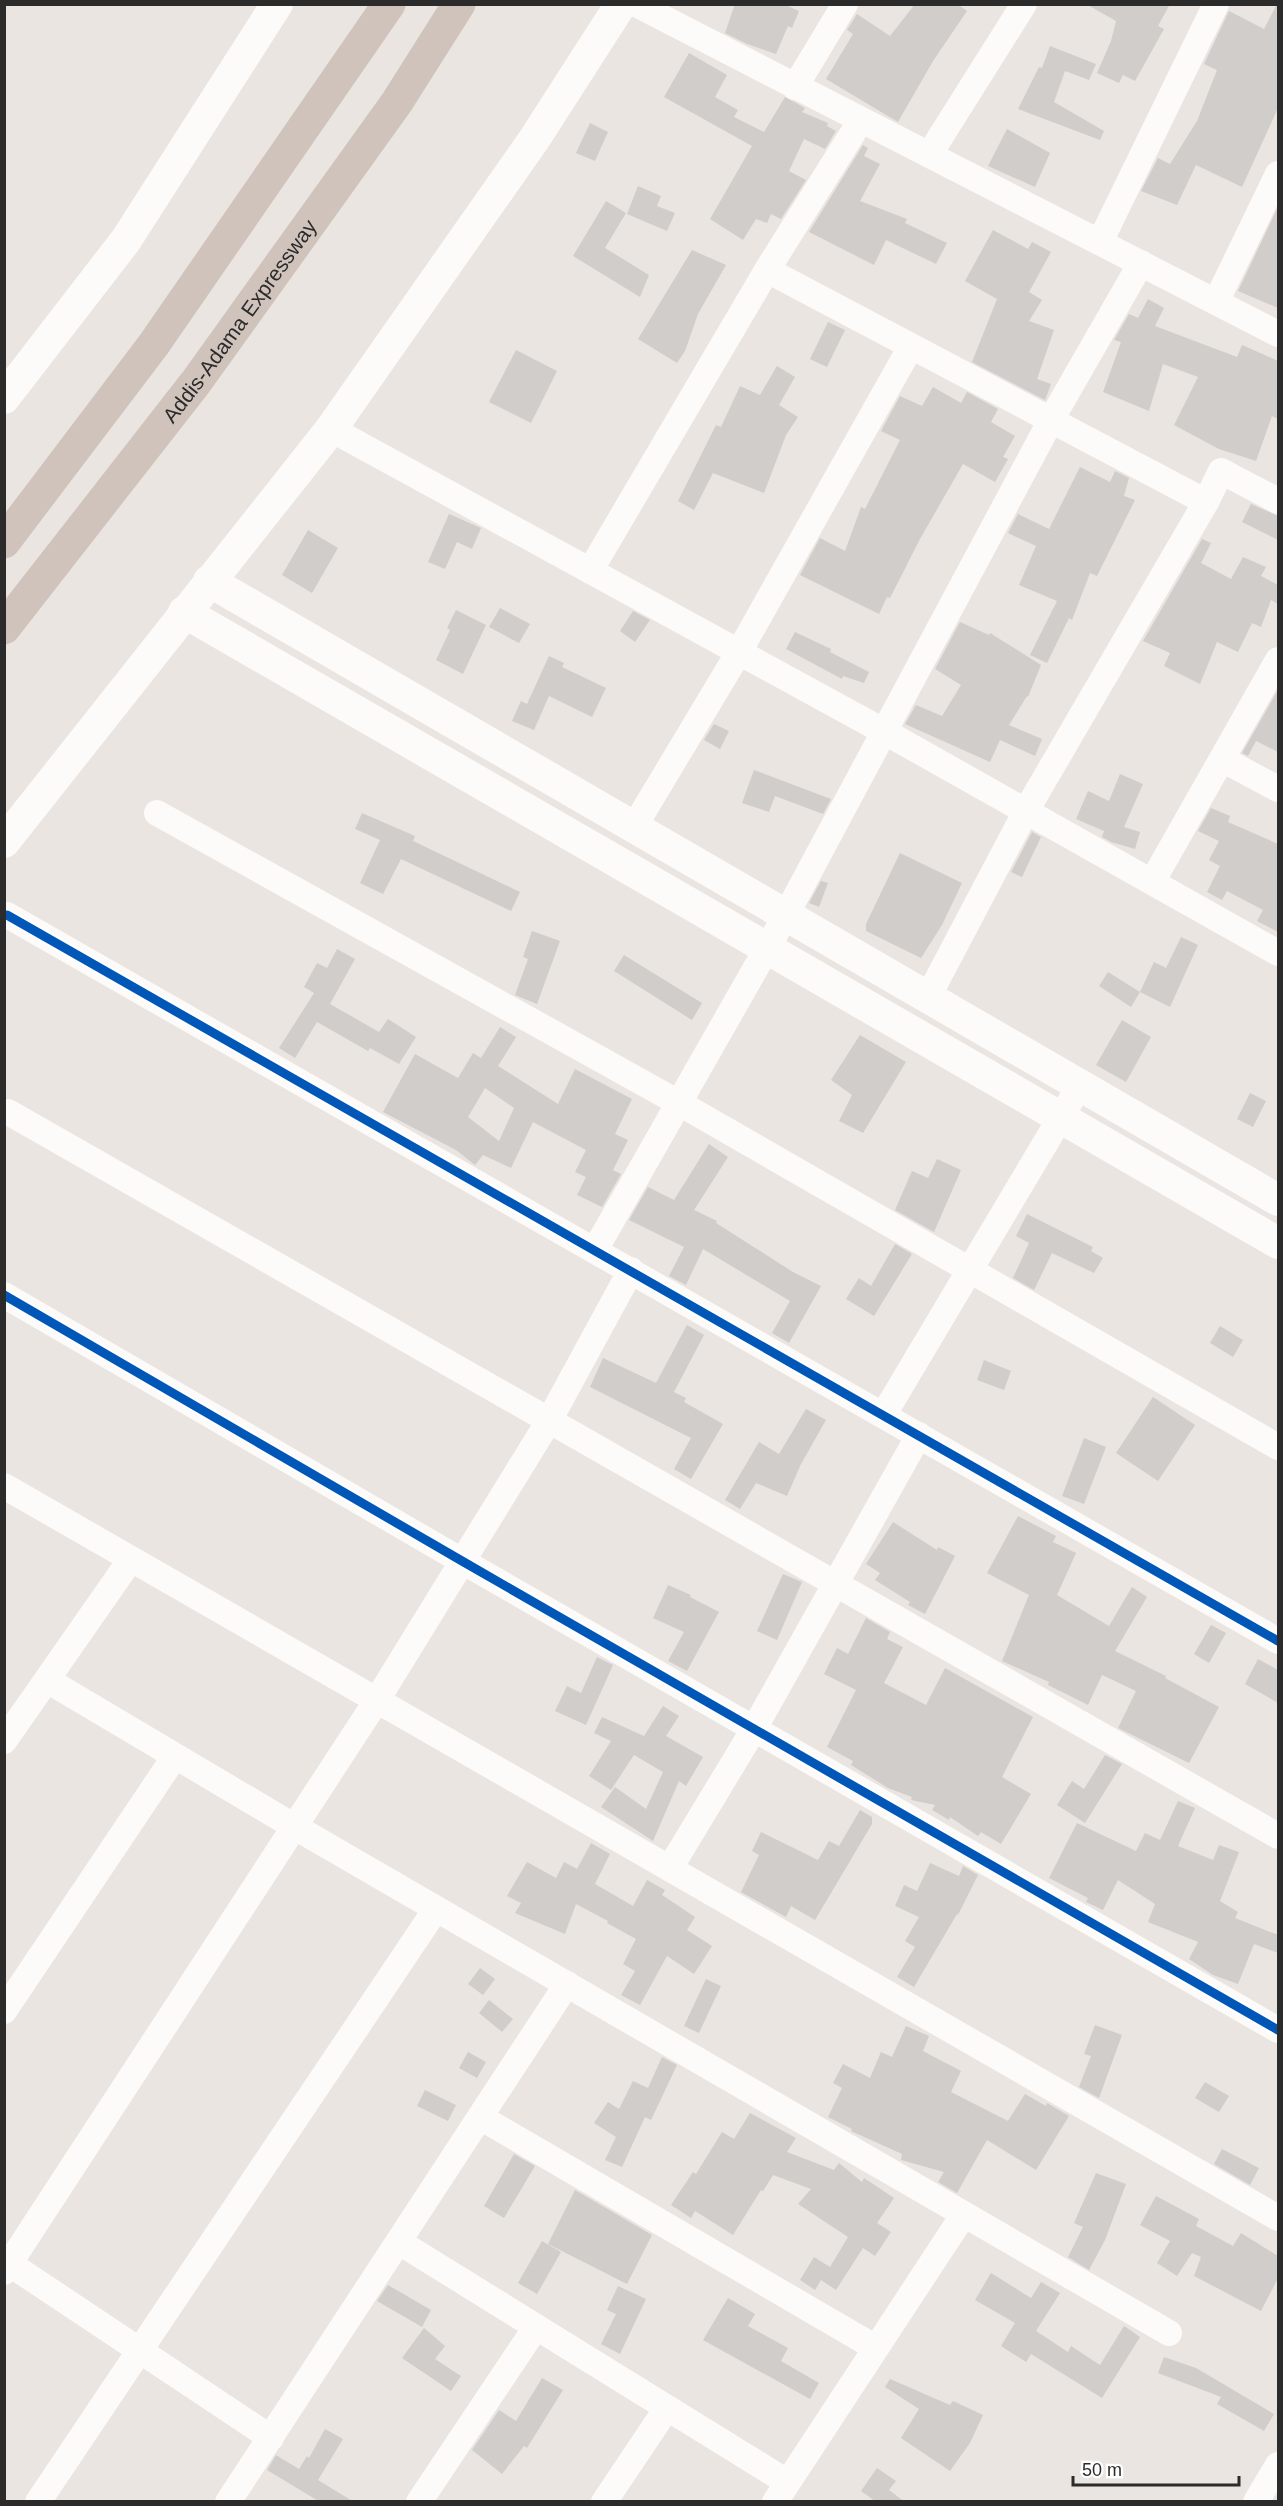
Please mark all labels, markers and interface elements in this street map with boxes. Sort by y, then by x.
street label: Addis-Adama Expressway [158,214,321,427]
scale bar [1073,2449,1240,2487]
text: 50 m [1082,2460,1122,2480]

